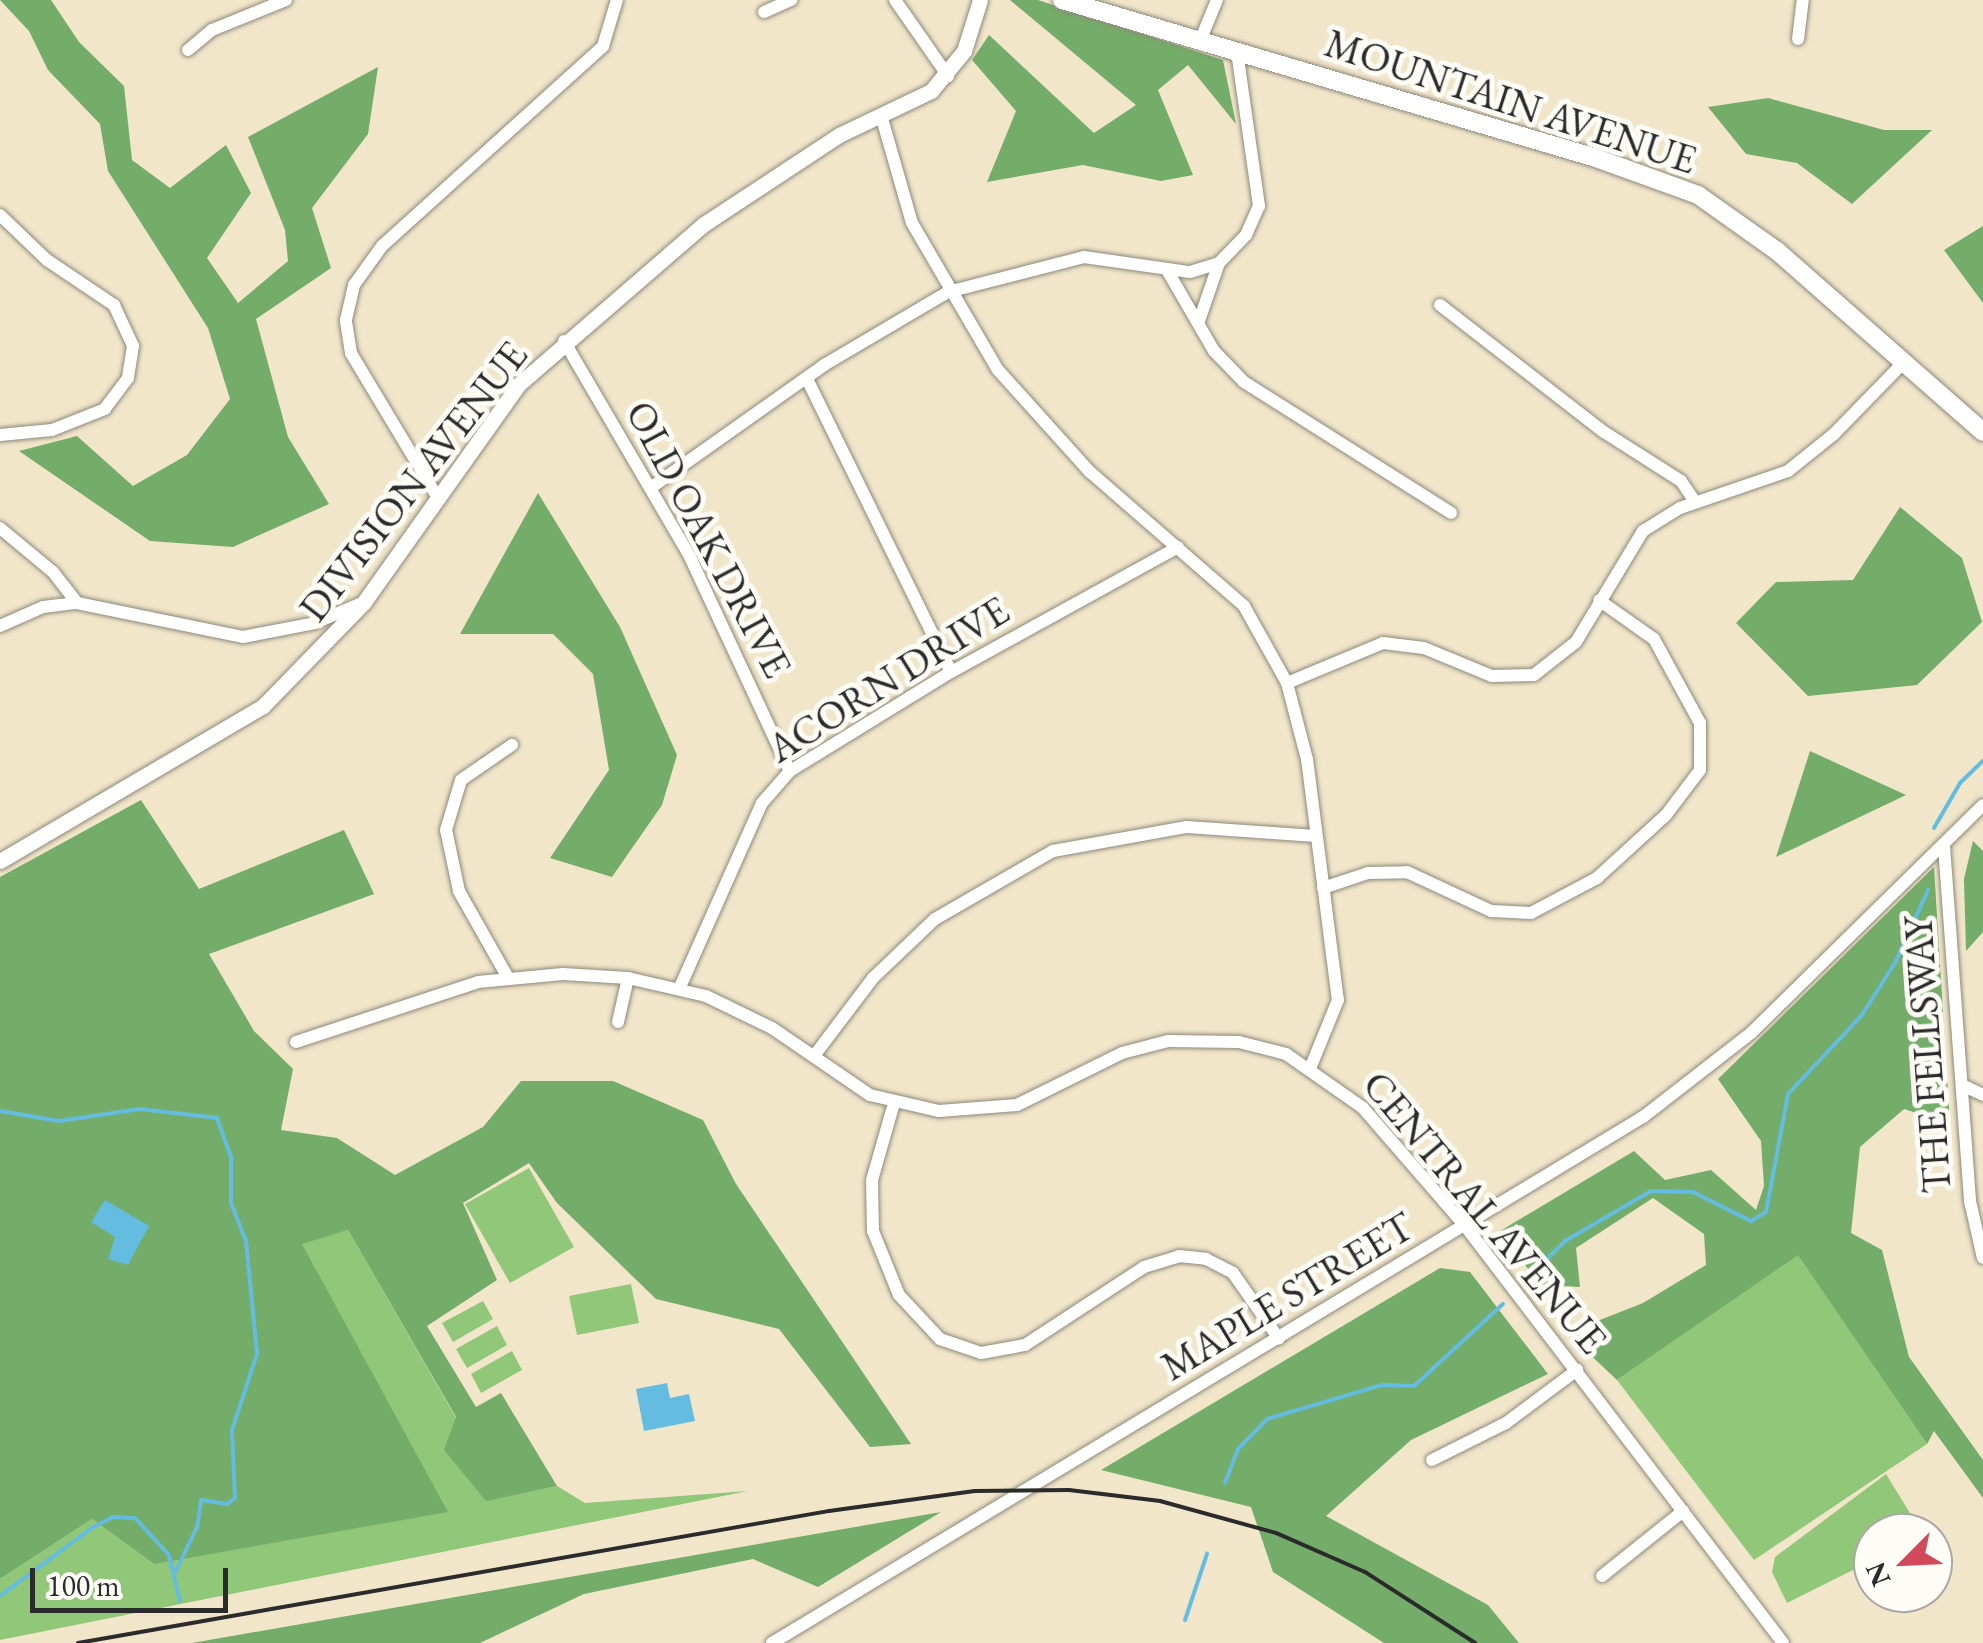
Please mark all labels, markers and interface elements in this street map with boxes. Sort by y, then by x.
street label: MOUNTAIN AVENUE [1319,18,1703,184]
street label: DIVISION AVENUE [289,332,537,630]
street label: OLD OAK DRIVE [616,393,802,685]
street label: ACORN DRIVE [759,586,1017,772]
street label: THE FELLSWAY [1893,915,1961,1195]
street label: CENTRAL AVENUE [1353,1061,1617,1363]
street label: MAPLE STREET [1152,1202,1422,1390]
north arrow [1853,1513,1953,1613]
scale bar [35,1548,232,1610]
text: N [1856,1557,1898,1592]
text: 100 m [47,1566,120,1605]

